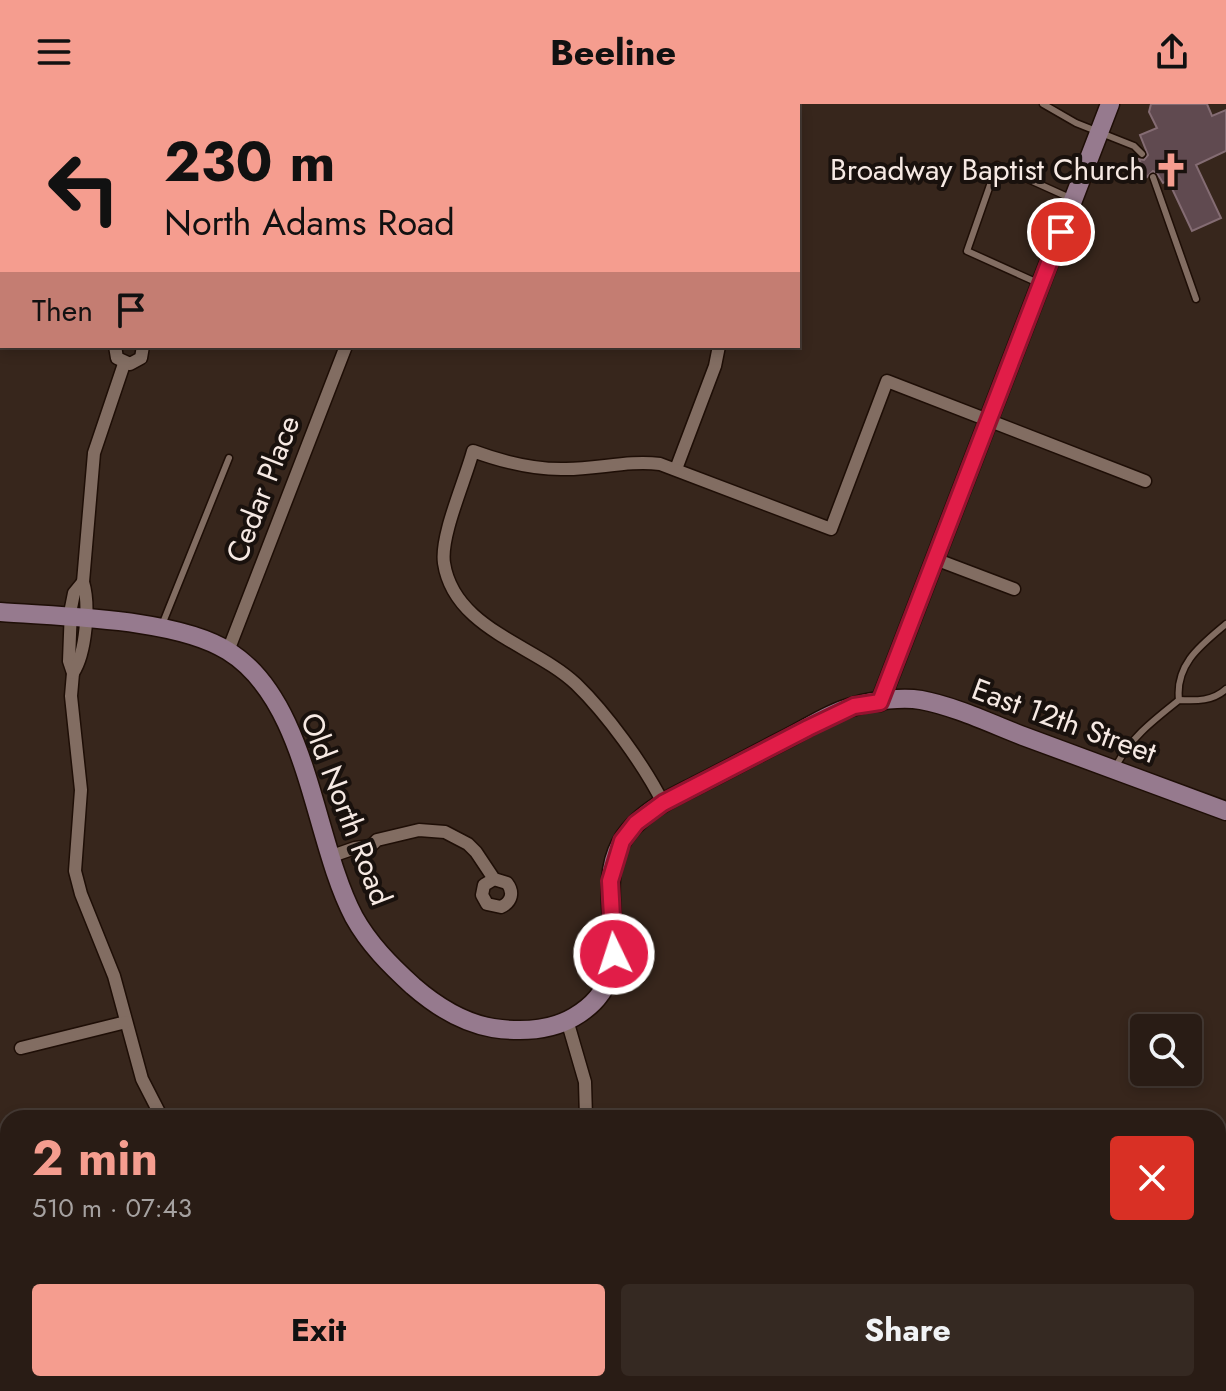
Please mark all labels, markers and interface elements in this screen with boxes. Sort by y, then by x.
text: Beeline [550,26,676,78]
icon: menu [32,30,76,74]
icon: share [1150,30,1194,74]
text: 230 m [164,121,335,202]
icon: left [32,136,136,240]
place label: Broadway Baptist Church [830,148,1145,191]
church icon: Broadway Baptist Church [1152,151,1190,189]
text: North Adams Road [164,196,455,248]
pin [1027,198,1095,266]
icon: arrive [1039,210,1083,254]
icon: arrive [109,288,153,332]
text: Then [32,289,93,332]
street label: Cedar Place [215,409,310,569]
street label: East 12th Street [966,667,1163,774]
street label: Old North Road [290,706,403,911]
position arrow [572,912,656,996]
map controls [1130,1014,1202,1086]
button: search [1130,1014,1202,1086]
text: 2 min [32,1124,158,1193]
button: close [1110,1136,1194,1220]
text: 510 m · 07:43 [32,1189,192,1227]
button: Exit [32,1284,605,1376]
button: Share [621,1284,1194,1376]

